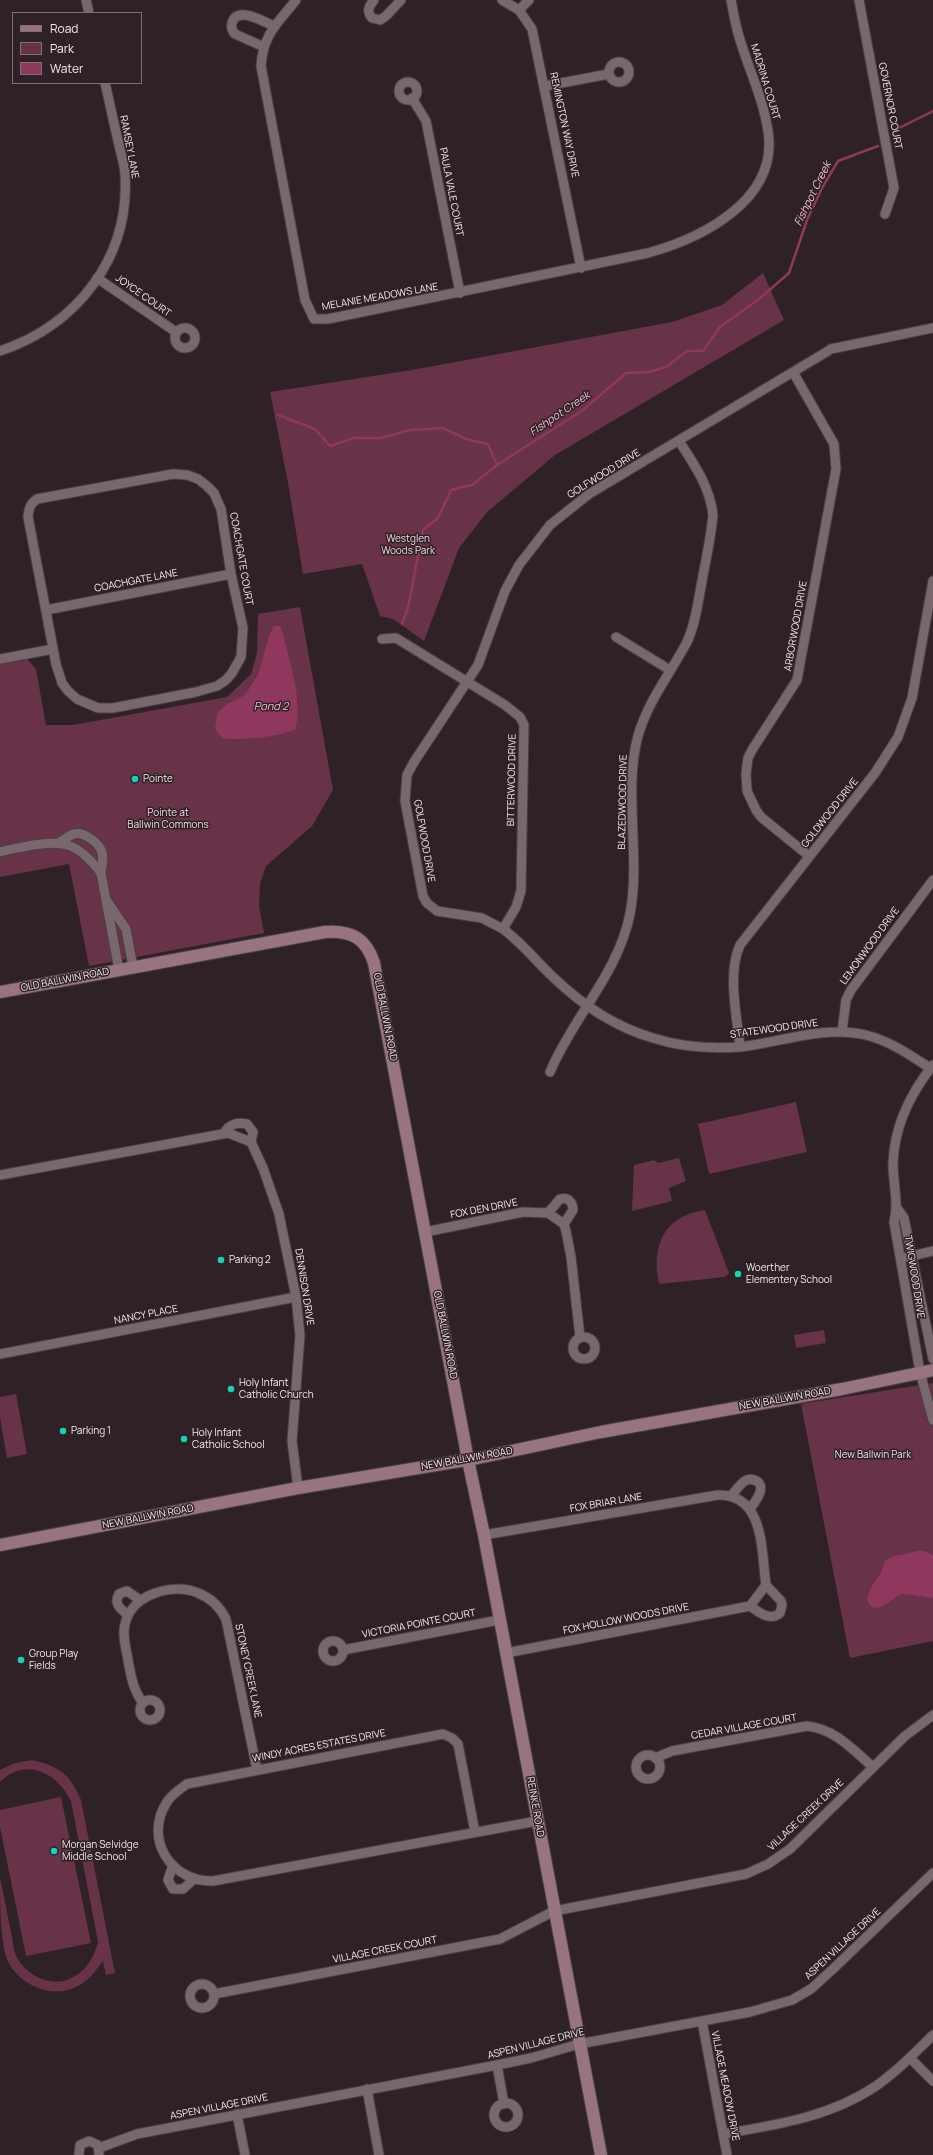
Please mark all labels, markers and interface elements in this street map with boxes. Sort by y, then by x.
legend [12,12,142,84]
text: Road [50,20,78,37]
text: Park [50,40,74,57]
street label: MADRINA COURT [748,42,782,122]
text: Water [50,60,83,77]
street label: GOVERNOR COURT [876,62,904,150]
street label: REMINGTON WAY DRIVE [547,71,581,179]
street label: RAMSEY LANE [117,114,141,180]
street label: PAULA VALE COURT [436,147,466,237]
water label: Fishpot Creek [792,160,834,228]
street label: JOYCE COURT [113,272,173,320]
street label: MELANIE MEADOWS LANE [321,281,439,313]
water label: Fishpot Creek [527,389,593,439]
street label: GOLFWOOD DRIVE [565,447,643,501]
street label: COACHGATE COURT [227,512,255,606]
park label: Westglen Woods Park [381,533,435,556]
street label: COACHGATE LANE [93,567,179,595]
street label: ARBORWOOD DRIVE [782,580,810,672]
water label: Pond 2 [254,700,288,714]
street label: BITTERWOOD DRIVE [505,734,519,826]
street label: BLAZEDWOOD DRIVE [616,754,630,850]
place label: Pointe [143,773,173,785]
marker: Pointe [130,774,140,784]
street label: GOLDWOOD DRIVE [799,776,861,850]
street label: GOLFWOOD DRIVE [411,799,437,883]
park label: Pointe at Ballwin Commons [127,807,209,830]
street label: LEMONWOOD DRIVE [838,905,902,987]
street label: OLD BALLWIN ROAD [20,966,110,994]
street label: OLD BALLWIN ROAD [371,972,399,1062]
street label: STATEWOOD DRIVE [729,1017,819,1041]
street label: FOX DEN DRIVE [449,1197,519,1221]
street label: TWIGWOOD DRIVE [902,1235,926,1319]
street label: DENNISON DRIVE [292,1248,316,1326]
place label: Parking 2 [229,1254,271,1266]
marker: Parking 2 [216,1255,226,1265]
place label: Woerther Elementery School [746,1262,832,1286]
marker: Woerther Elementery School [733,1269,743,1279]
street label: OLD BALLWIN ROAD [431,1290,459,1380]
street label: NANCY PLACE [113,1303,179,1327]
place label: Holy Infant Catholic Church [239,1377,314,1400]
marker: Holy Infant Catholic Church [226,1384,236,1394]
street label: NEW BALLWIN ROAD [738,1385,832,1413]
place label: Parking 1 [71,1425,111,1437]
marker: Parking 1 [58,1426,68,1436]
place label: Holy Infant Catholic School [192,1427,265,1450]
marker: Holy Infant Catholic School [179,1434,189,1444]
street label: NEW BALLWIN ROAD [420,1445,514,1473]
park label: New Ballwin Park [835,1449,911,1461]
street label: FOX BRIAR LANE [569,1491,643,1515]
street label: NEW BALLWIN ROAD [101,1502,195,1532]
street label: FOX HOLLOW WOODS DRIVE [562,1601,690,1637]
street label: VICTORIA POINTE COURT [361,1607,477,1641]
street label: STONEY CREEK LANE [232,1623,264,1719]
place label: Group Play Fields [29,1648,78,1672]
marker: Group Play Fields [16,1655,26,1665]
street label: CEDAR VILLAGE COURT [690,1712,798,1742]
street label: WINDY ACRES ESTATES DRIVE [251,1727,387,1765]
street label: REINKE ROAD [524,1776,546,1838]
street label: VILLAGE CREEK DRIVE [766,1777,846,1853]
place label: Morgan Selvidge Middle School [62,1839,139,1862]
marker: Morgan Selvidge Middle School [49,1846,59,1856]
street label: ASPEN VILLAGE DRIVE [803,1906,883,1982]
street label: VILLAGE CREEK COURT [332,1934,438,1966]
street label: ASPEN VILLAGE DRIVE [486,2026,586,2062]
street label: VILLAGE MEADOW DRIVE [708,2030,742,2142]
street label: ASPEN VILLAGE DRIVE [169,2092,269,2122]

